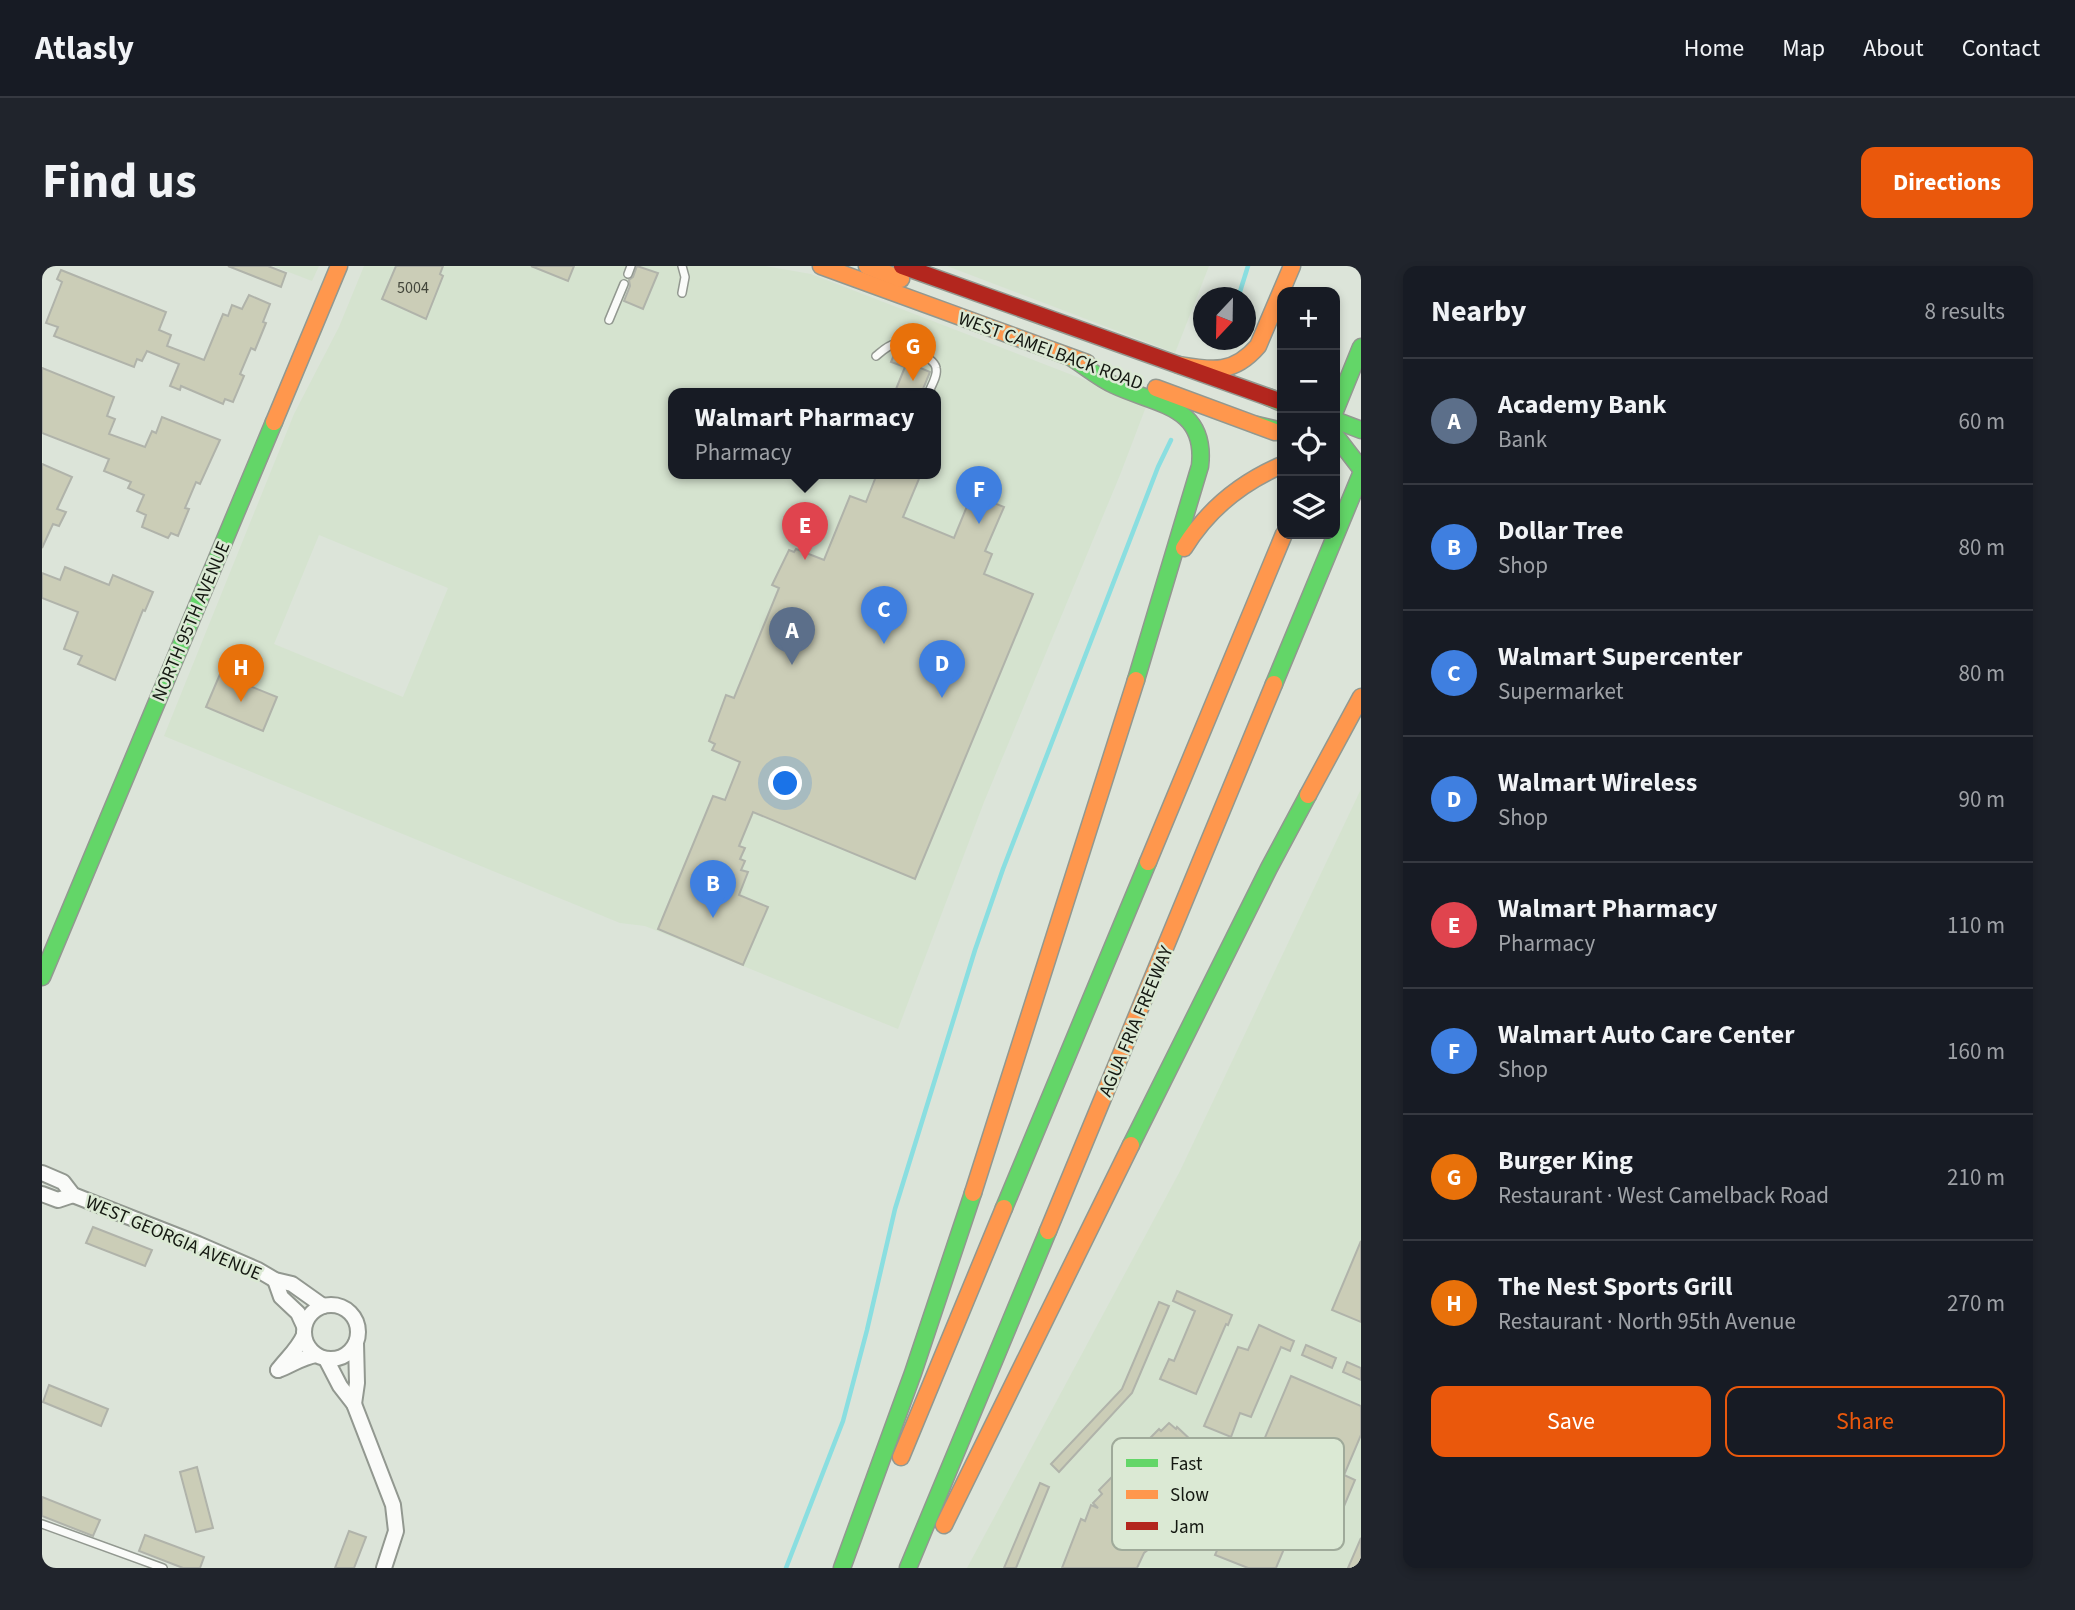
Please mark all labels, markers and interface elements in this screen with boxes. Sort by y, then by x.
text: Atlasly [35,25,134,72]
text: Home [1684,31,1744,66]
text: Map [1782,31,1825,66]
text: About [1863,31,1924,66]
text: Contact [1962,31,2040,66]
text: Find us [42,147,197,217]
button: Directions [1861,147,2033,218]
house number: 5004 [397,277,429,299]
north arrow [1193,287,1256,350]
map controls [1277,287,1340,539]
button: + [1277,287,1340,350]
text: Nearby [1431,290,1526,333]
text: 8 results [1925,295,2005,328]
street label: WEST CAMELBACK ROAD [954,305,1147,397]
pin: G [890,323,936,381]
button: − [1277,350,1340,413]
text: Academy Bank [1498,386,1666,423]
popup [668,388,941,479]
text: Walmart Pharmacy [695,399,914,436]
text: A [1447,405,1461,438]
text: 60 m [1958,405,2005,438]
button: locate [1277,413,1340,476]
text: Bank [1498,423,1547,456]
text: Pharmacy [695,436,792,469]
pin: F [956,466,1002,524]
button: layers [1277,476,1340,539]
pin: E [782,502,828,560]
text: Dollar Tree [1498,512,1623,549]
text: B [1447,531,1461,564]
text: 80 m [1958,531,2005,564]
street label: NORTH 95TH AVENUE [145,537,237,706]
text: Shop [1498,549,1548,582]
pin: C [861,586,907,644]
pin: A [769,607,815,665]
text: Walmart Supercenter [1498,638,1742,675]
pin: D [919,640,965,698]
pin: H [218,644,264,702]
text: C [1447,657,1461,690]
text: 80 m [1958,657,2005,690]
text: Supermarket [1498,675,1624,708]
text: Walmart Wireless [1498,764,1697,801]
your location [768,766,802,800]
text: D [1447,783,1461,816]
text: 90 m [1958,783,2005,816]
text: Shop [1498,801,1548,834]
pin: B [690,860,736,918]
text: Walmart Pharmacy [1498,890,1718,927]
text: E [1448,909,1460,942]
text: 110 m [1947,909,2005,942]
text: Pharmacy [1498,927,1595,960]
street label: AGUA FRIA FREEWAY [1092,941,1181,1101]
text: Walmart Auto Care Center [1498,1016,1795,1053]
text: F [1448,1035,1460,1068]
text: 160 m [1947,1035,2005,1068]
text: Shop [1498,1053,1548,1086]
text: Burger King [1498,1142,1633,1179]
text: G [1447,1161,1461,1194]
text: 210 m [1947,1161,2005,1194]
text: Restaurant · West Camelback Road [1498,1179,1829,1212]
street label: WEST GEORGIA AVENUE [81,1189,266,1288]
text: The Nest Sports Grill [1498,1268,1732,1305]
text: H [1446,1287,1462,1320]
text: 270 m [1947,1287,2005,1320]
text: Restaurant · North 95th Avenue [1498,1305,1796,1338]
button: Save [1431,1386,1711,1457]
button: Share [1725,1386,2005,1457]
legend [1112,1438,1344,1550]
text: Fast [1170,1451,1203,1478]
text: Slow [1170,1482,1209,1509]
text: Jam [1170,1514,1204,1541]

